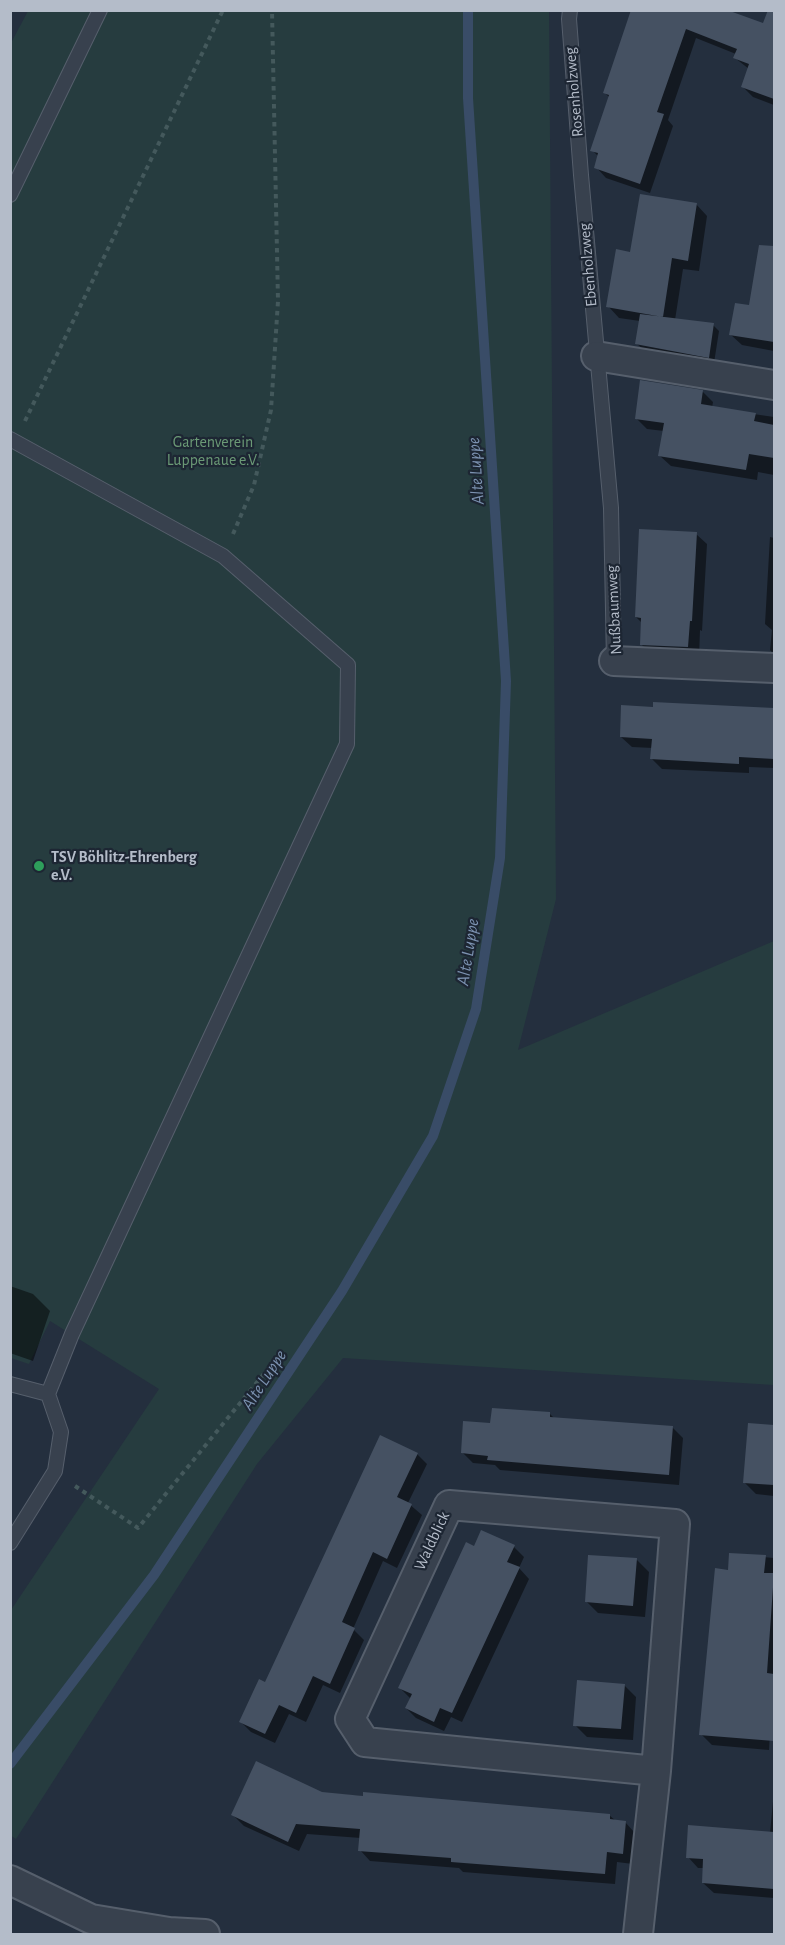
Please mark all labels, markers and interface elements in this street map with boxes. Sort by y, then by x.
street label: Rosenholzweg [561,46,587,138]
street label: Ebenholzweg [575,222,601,308]
park label: Gartenverein Luppenaue e.V. [167,432,259,470]
water label: Alte Luppe [463,437,489,505]
street label: Nußbaumweg [602,565,626,655]
place label: TSV Böhlitz-Ehrenberg e.V. [51,847,197,885]
marker: TSV Böhlitz-Ehrenberg e.V. [32,859,46,873]
water label: Alte Luppe [452,917,484,987]
water label: Alte Luppe [237,1346,291,1414]
street label: Waldblick [410,1509,454,1573]

